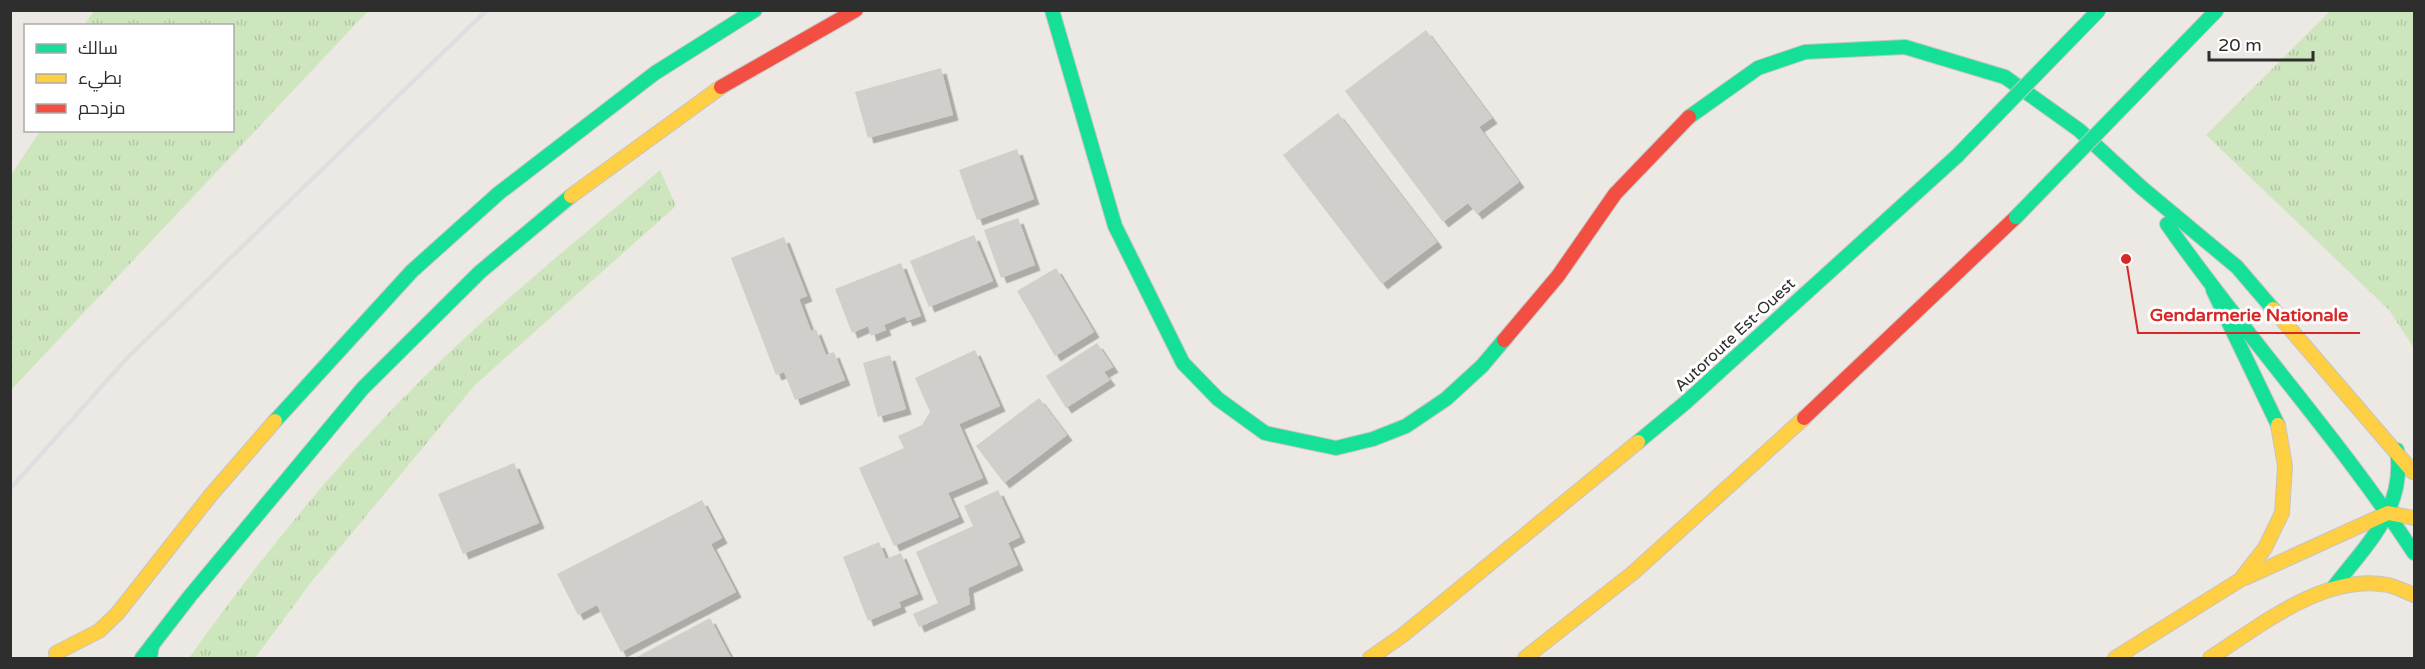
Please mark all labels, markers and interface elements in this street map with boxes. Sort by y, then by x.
legend [24,24,234,132]
scale bar [2209,24,2312,62]
text: 20 m [2218,34,2262,56]
text: سالك [78,37,118,59]
text: بطيء [78,67,122,92]
text: مزدحم [78,97,126,120]
street label: Autoroute Est-Ouest [1671,274,1799,396]
callout: Gendarmerie Nationale [2138,297,2360,333]
text: Gendarmerie Nationale [2150,304,2348,326]

